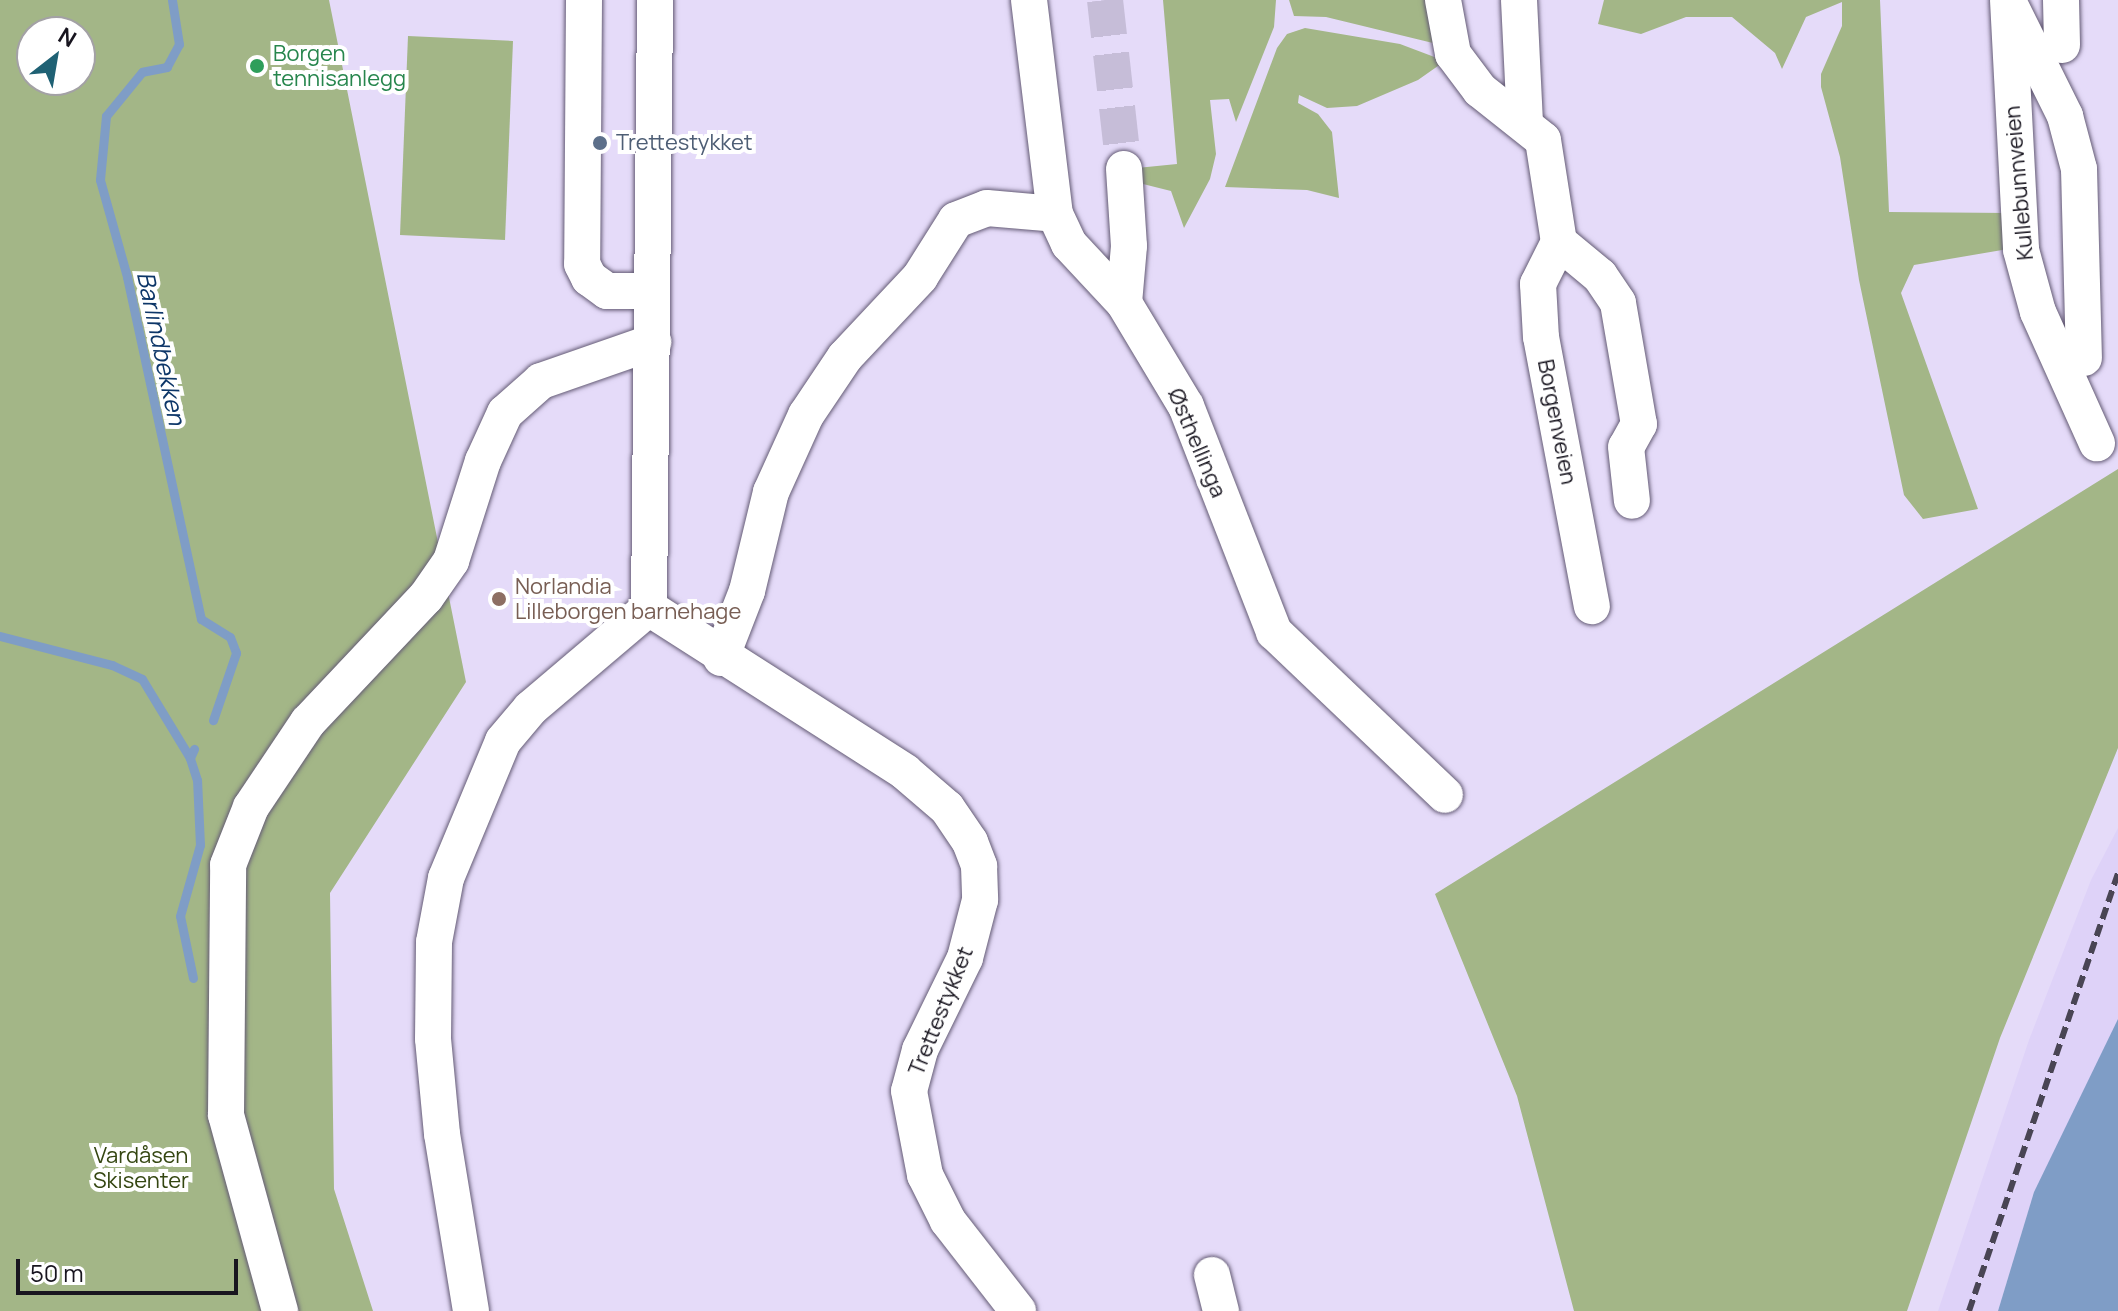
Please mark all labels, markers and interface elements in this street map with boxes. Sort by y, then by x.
north arrow [16,16,96,96]
text: N [53,20,82,54]
place label: Borgen tennisanlegg [273,40,406,92]
marker: Borgen tennisanlegg [248,57,266,75]
street label: Kullebunnveien [1999,105,2039,261]
place label: Trettestykket [616,130,753,156]
marker: Trettestykket [591,134,609,152]
water label: Barlindbekken [132,269,192,427]
street label: Borgenveien [1532,357,1582,487]
street label: Østhellinga [1162,384,1232,502]
place label: Norlandia Lilleborgen barnehage [515,573,741,624]
marker: Norlandia Lilleborgen barnehage [490,590,508,608]
street label: Trettestykket [903,943,979,1079]
park label: Vardåsen Skisenter [93,1142,189,1194]
scale bar [20,1243,242,1293]
text: 50 m [30,1256,84,1289]

